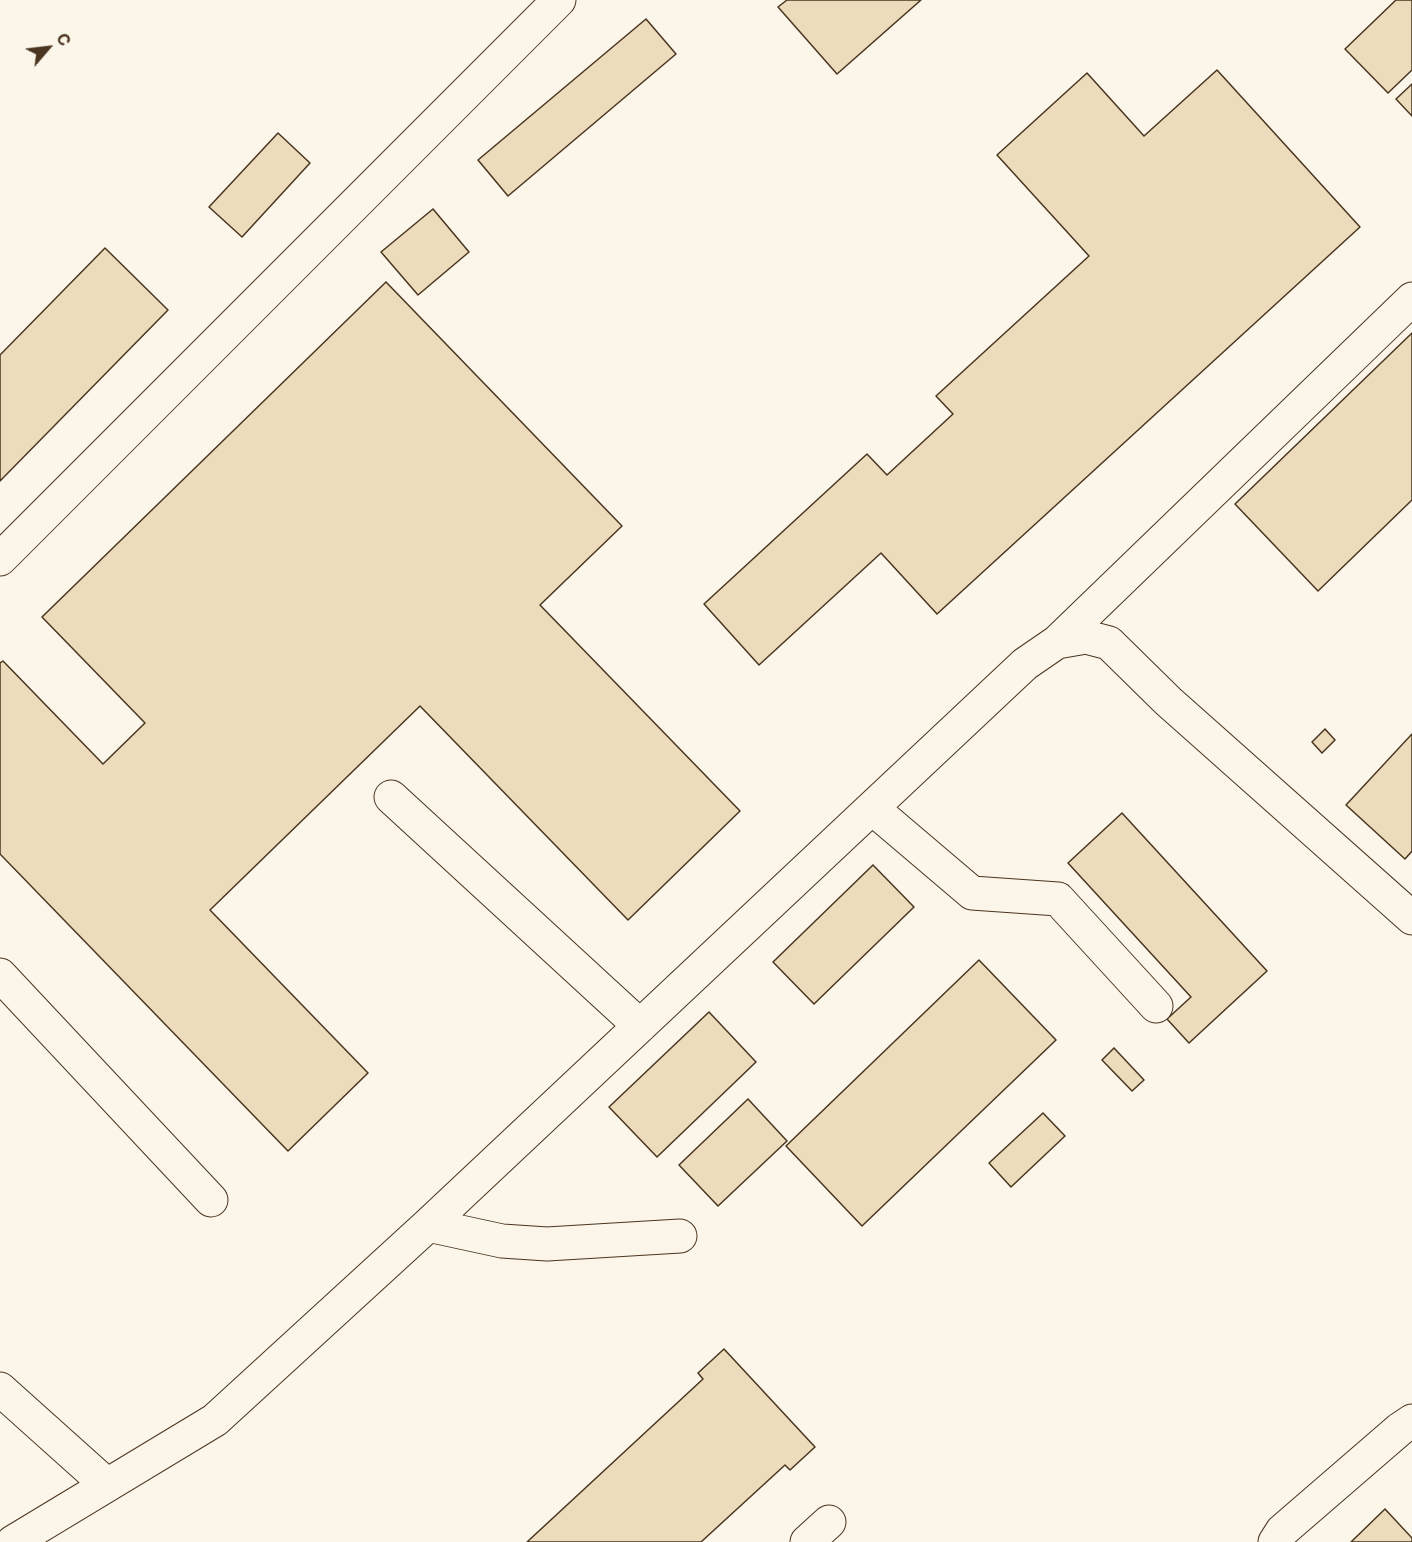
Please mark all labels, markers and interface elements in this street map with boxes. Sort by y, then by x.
north arrow [18,18,78,78]
text: С [52,30,76,49]

